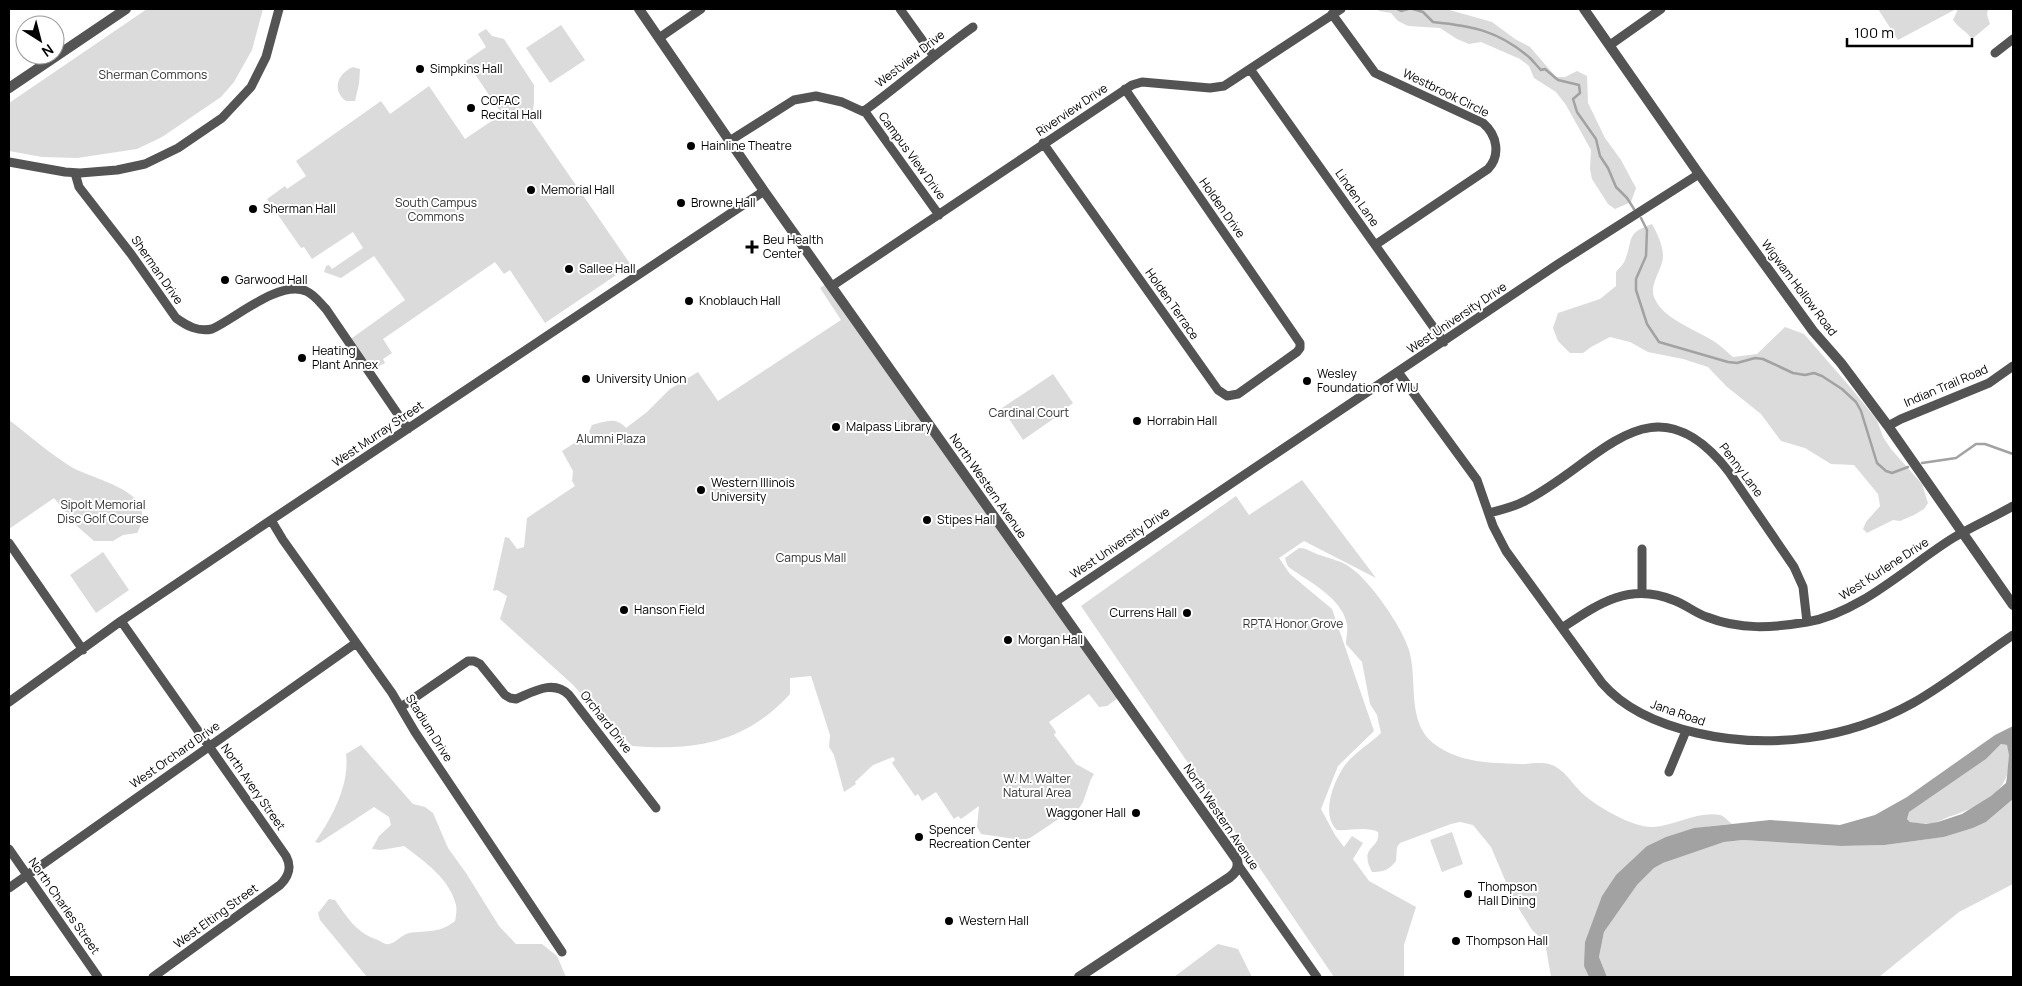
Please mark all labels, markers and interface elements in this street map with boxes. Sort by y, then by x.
north arrow [15,15,65,65]
scale bar [1847,15,1972,47]
text: 100 m [1854,22,1894,43]
street label: Westview Drive [871,26,948,91]
text: N [38,40,58,62]
place label: Simpkins Hall [430,60,503,77]
marker: Simpkins Hall [414,63,426,75]
street label: Westbrook Circle [1400,64,1492,121]
park label: Sherman Commons [99,66,207,83]
street label: Riverview Drive [1033,79,1111,140]
place label: COFAC Recital Hall [481,92,542,123]
marker: COFAC Recital Hall [465,102,477,114]
street label: Campus View Drive [875,108,950,203]
place label: Hainline Theatre [701,137,792,154]
marker: Hainline Theatre [685,140,697,152]
street label: Linden Lane [1331,166,1383,230]
street label: Holden Drive [1195,174,1249,241]
place label: Memorial Hall [541,181,615,198]
marker: Memorial Hall [525,184,537,196]
park label: South Campus Commons [395,194,477,225]
place label: Browne Hall [691,194,756,211]
marker: Browne Hall [675,197,687,209]
place label: Sherman Hall [263,200,336,217]
marker: Sherman Hall [247,203,259,215]
place label: Beu Health Center [763,231,823,262]
street label: Sherman Drive [127,232,187,307]
street label: Wigwam Hollow Road [1757,236,1841,339]
marker: Beu Health Center [745,240,759,254]
place label: Sallee Hall [579,260,636,277]
marker: Sallee Hall [563,263,575,275]
street label: Holden Terrace [1142,265,1203,343]
place label: Garwood Hall [235,271,308,288]
marker: Garwood Hall [219,274,231,286]
street label: West University Drive [1404,278,1510,357]
place label: Knoblauch Hall [699,292,781,309]
marker: Knoblauch Hall [683,295,695,307]
place label: Heating Plant Annex [312,342,379,373]
marker: Heating Plant Annex [296,352,308,364]
street label: Indian Trail Road [1901,360,1990,411]
place label: Wesley Foundation of WIU [1317,365,1418,396]
place label: University Union [596,370,686,387]
marker: University Union [580,373,592,385]
marker: Wesley Foundation of WIU [1301,375,1313,387]
street label: West Murray Street [329,397,427,471]
park label: Cardinal Court [989,404,1069,421]
place label: Horrabin Hall [1147,412,1217,429]
marker: Horrabin Hall [1131,415,1143,427]
place label: Malpass Library [846,418,932,435]
marker: Malpass Library [830,421,842,433]
park label: Alumni Plaza [576,430,646,447]
street label: North Western Avenue [946,430,1031,542]
street label: Penny Lane [1715,439,1767,500]
place label: Western Illinois University [711,474,795,505]
marker: Western Illinois University [695,484,707,496]
park label: Sipolt Memorial Disc Golf Course [57,496,149,527]
street label: West University Drive [1067,503,1173,582]
place label: Stipes Hall [937,511,995,528]
marker: Stipes Hall [921,514,933,526]
street label: West Kurlene Drive [1836,533,1932,604]
park label: Campus Mall [776,549,846,566]
place label: Hanson Field [634,601,705,618]
marker: Hanson Field [618,604,630,616]
place label: Currens Hall [1110,604,1177,621]
marker: Currens Hall [1181,607,1193,619]
park label: RPTA Honor Grove [1243,615,1343,632]
place label: Morgan Hall [1018,631,1083,648]
marker: Morgan Hall [1002,634,1014,646]
street label: Orchard Drive [577,687,636,757]
street label: Stadium Drive [402,691,457,765]
street label: Jana Road [1649,695,1708,730]
street label: West Orchard Drive [126,717,223,792]
street label: North Avery Street [217,740,290,834]
street label: North Western Avenue [1180,760,1263,873]
park label: W. M. Walter Natural Area [1003,770,1071,801]
place label: Waggoner Hall [1046,804,1126,821]
marker: Waggoner Hall [1130,807,1142,819]
place label: Spencer Recreation Center [929,821,1031,852]
marker: Spencer Recreation Center [913,831,925,843]
street label: North Charles Street [25,854,104,958]
place label: Thompson Hall Dining [1478,878,1537,909]
street label: West Elting Street [170,879,261,952]
marker: Thompson Hall Dining [1462,888,1474,900]
place label: Western Hall [959,912,1029,929]
marker: Western Hall [943,915,955,927]
place label: Thompson Hall [1466,932,1548,949]
marker: Thompson Hall [1450,935,1462,947]

